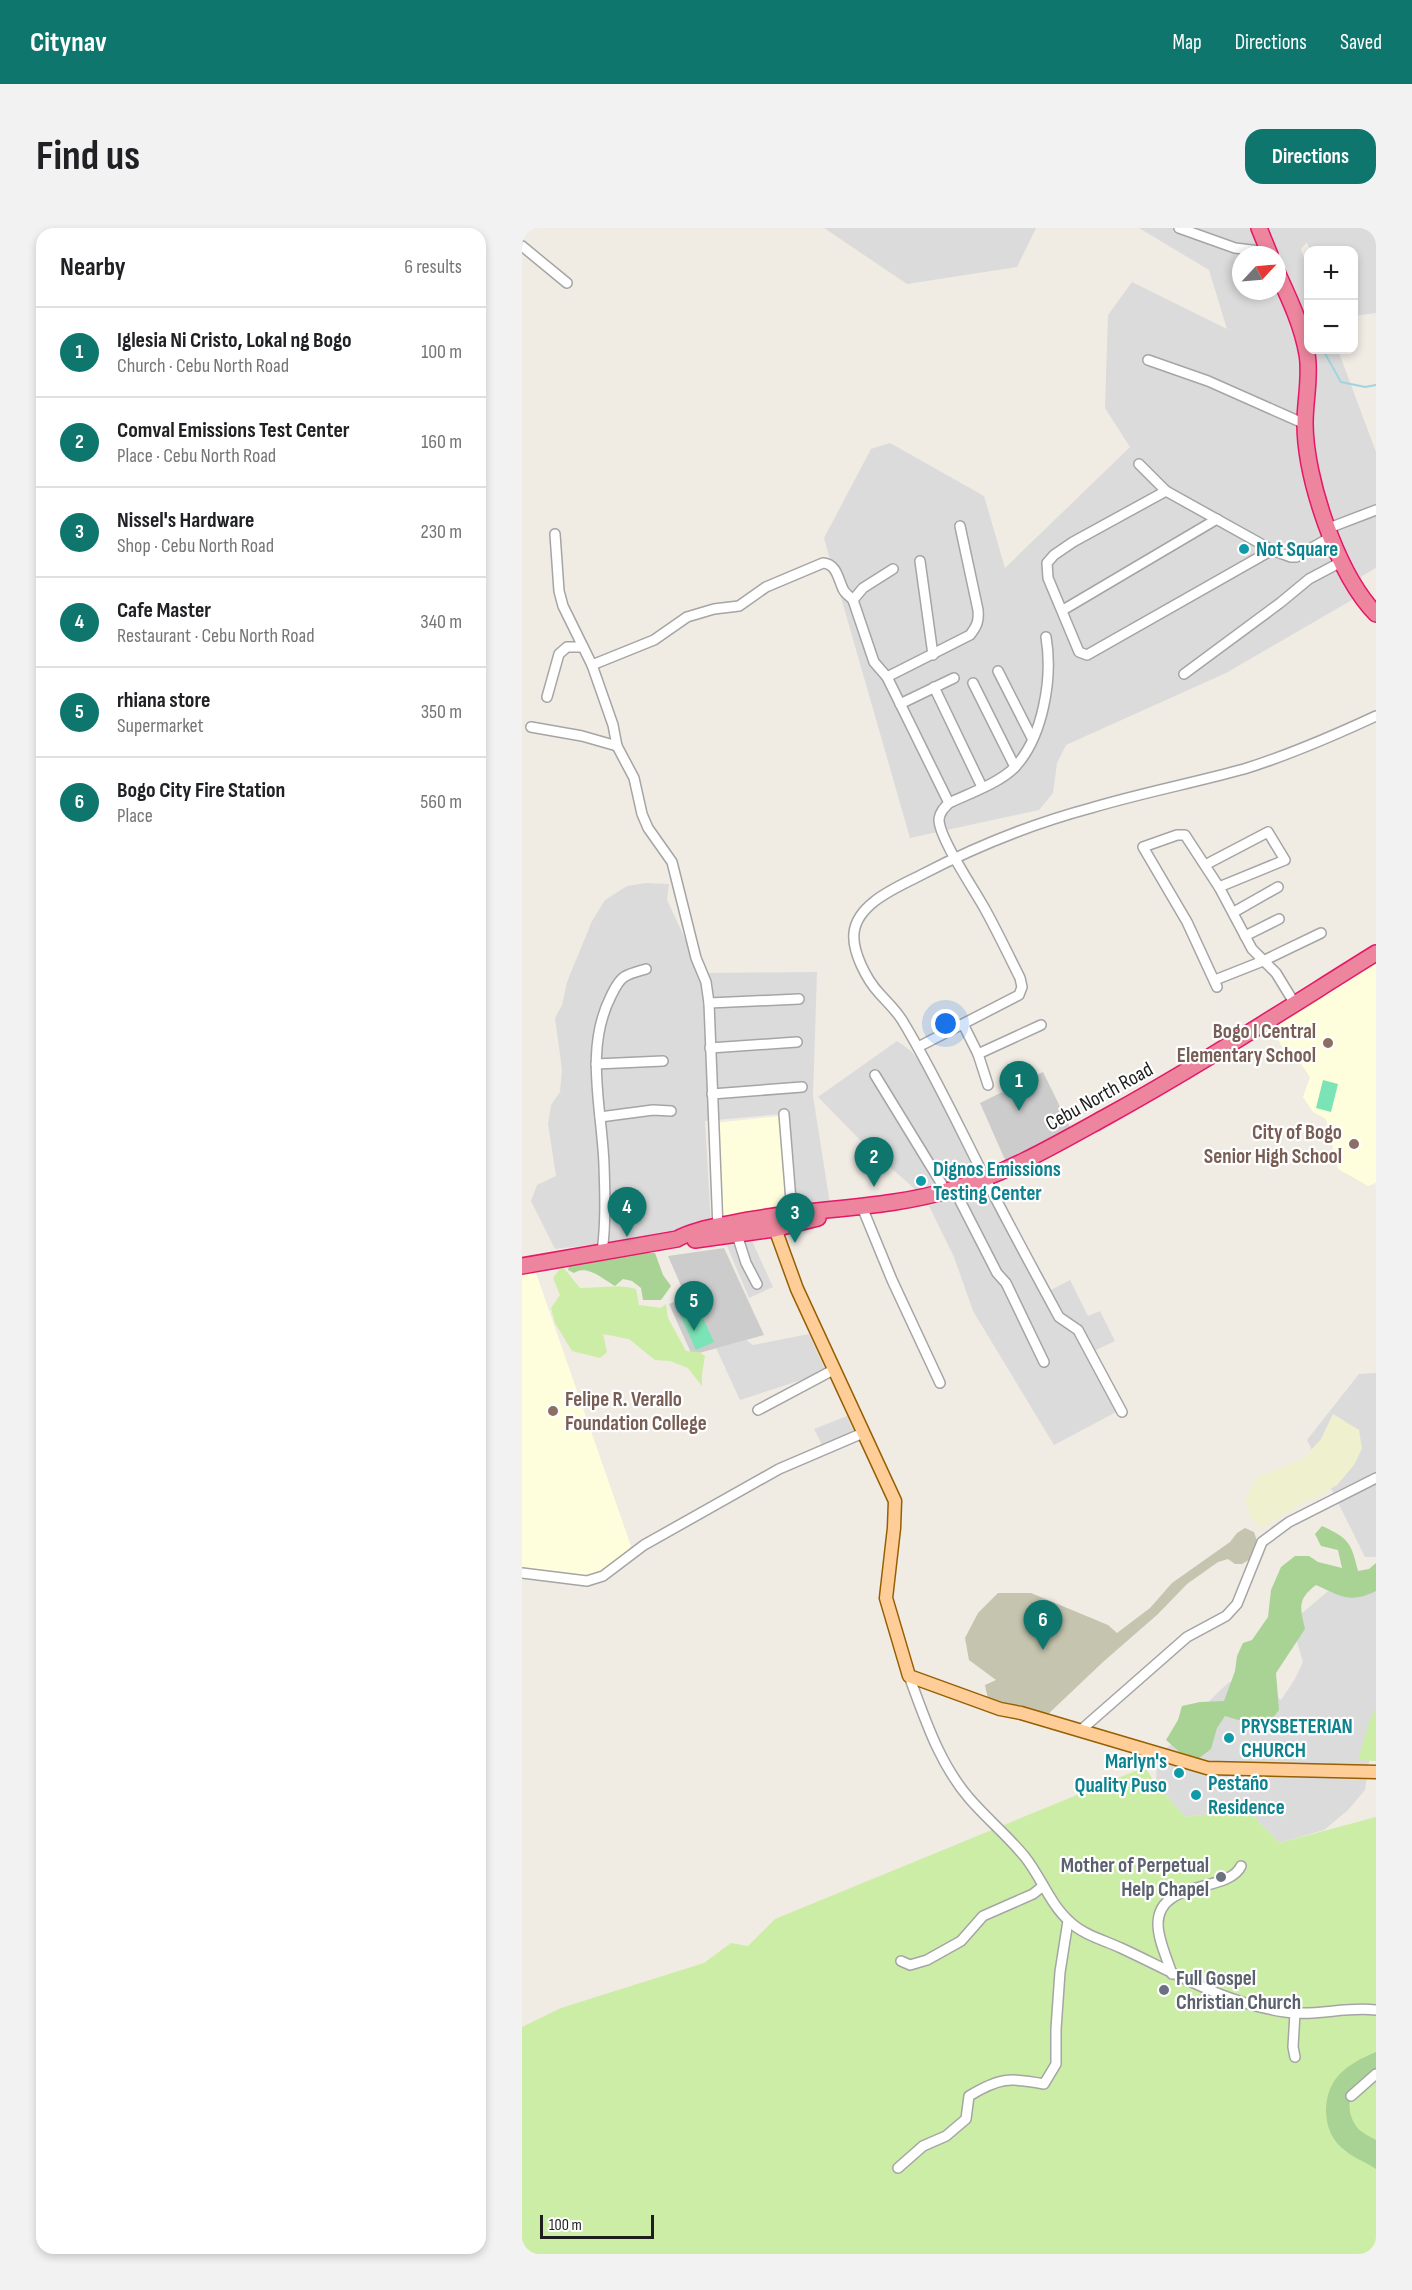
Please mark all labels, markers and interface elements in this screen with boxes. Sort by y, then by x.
text: Citynav [30,26,107,59]
text: Map [1172,30,1202,55]
text: Directions [1235,30,1307,55]
text: Saved [1340,30,1382,55]
button: Directions [1245,129,1376,184]
text: Find us [36,131,140,182]
north arrow [1232,246,1286,300]
map controls [1304,246,1358,354]
button: + [1304,246,1358,300]
text: Nearby [60,252,126,283]
text: 6 results [404,255,462,279]
button: − [1304,300,1358,354]
text: Iglesia Ni Cristo, Lokal ng Bogo [117,327,352,354]
text: 1 [76,340,83,364]
text: 100 m [421,340,462,364]
text: Church · Cebu North Road [117,354,289,378]
text: Comval Emissions Test Center [117,417,350,444]
text: 2 [75,430,84,454]
text: 160 m [421,430,462,454]
text: Place · Cebu North Road [117,444,276,468]
text: Nissel's Hardware [117,507,254,534]
text: 3 [75,520,84,544]
text: 230 m [420,520,462,544]
text: Shop · Cebu North Road [117,534,274,558]
place label: Not Square [1256,537,1338,562]
marker: Not Square [1237,542,1251,556]
text: Cafe Master [117,597,211,624]
text: 4 [75,610,84,634]
text: 340 m [420,610,462,634]
text: Restaurant · Cebu North Road [117,624,315,648]
text: rhiana store [117,687,210,714]
text: 5 [75,700,84,724]
text: 350 m [421,700,462,724]
text: Supermarket [117,714,204,738]
text: Bogo City Fire Station [117,777,285,804]
text: 6 [75,790,84,814]
text: 560 m [420,790,462,814]
text: Place [117,804,153,828]
your location [931,1009,960,1038]
place label: Bogo I Central Elementary School [1177,1019,1316,1068]
marker: Bogo I Central Elementary School [1321,1036,1335,1050]
street label: Cebu North Road [1041,1057,1157,1136]
pin: 1 [1000,1062,1038,1111]
place label: City of Bogo Senior High School [1204,1120,1342,1169]
marker: City of Bogo Senior High School [1347,1137,1361,1151]
pin: 2 [854,1138,894,1187]
place label: Dignos Emissions Testing Center [933,1157,1061,1206]
marker: Dignos Emissions Testing Center [914,1174,928,1188]
pin: 4 [608,1188,646,1237]
pin: 3 [776,1194,814,1243]
pin: 5 [674,1282,714,1331]
place label: Felipe R. Verallo Foundation College [565,1387,707,1436]
marker: Felipe R. Verallo Foundation College [546,1404,560,1418]
pin: 6 [1024,1600,1062,1650]
place label: PRYSBETERIAN CHURCH [1241,1714,1353,1763]
marker: PRYSBETERIAN CHURCH [1222,1731,1236,1745]
place label: Marlyn's Quality Puso [1075,1749,1167,1798]
marker: Marlyn's Quality Puso [1172,1766,1186,1780]
place label: Pestaño Residence [1208,1771,1285,1820]
marker: Pestaño Residence [1189,1788,1203,1802]
place label: Mother of Perpetual Help Chapel [1061,1853,1209,1902]
marker: Mother of Perpetual Help Chapel [1214,1870,1228,1884]
place label: Full Gospel Christian Church [1176,1966,1301,2015]
marker: Full Gospel Christian Church [1157,1983,1171,1997]
scale bar [540,2212,654,2240]
text: 100 m [549,2216,582,2235]

